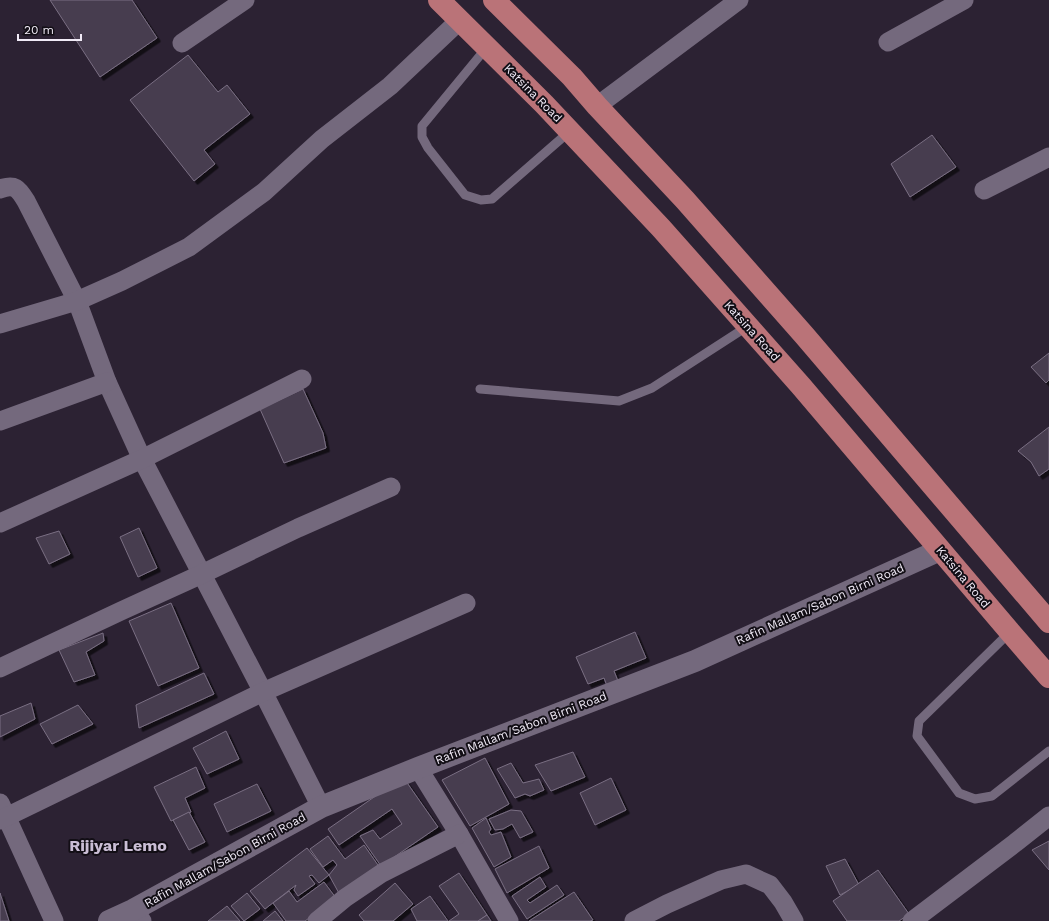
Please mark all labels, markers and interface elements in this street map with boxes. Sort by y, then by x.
scale bar [18,16,81,42]
text: 20 m [24,23,54,37]
street label: Katsina Road [501,61,565,125]
street label: Katsina Road [721,298,783,364]
street label: Katsina Road [933,543,993,611]
street label: Rafin Mallam/Sabon Birni Road [734,561,906,647]
street label: Rafin Mallam/Sabon Birni Road [433,689,609,767]
street label: Rafin Mallam/Sabon Birni Road [142,810,308,910]
district label: Rijiyar Lemo [69,836,167,855]

